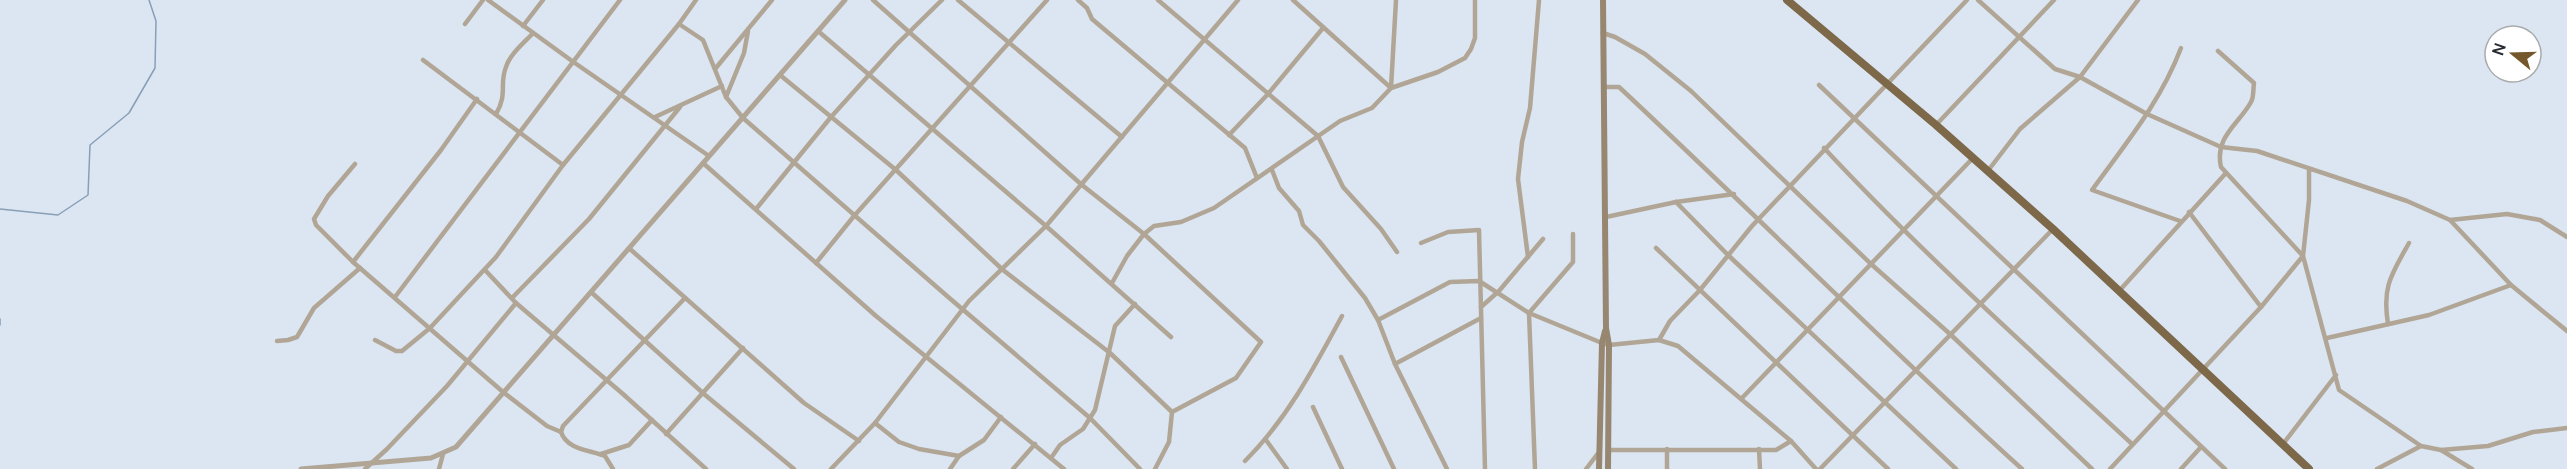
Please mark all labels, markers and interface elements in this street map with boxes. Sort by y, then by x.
north arrow [2483,24,2543,84]
text: N [2487,40,2511,58]

